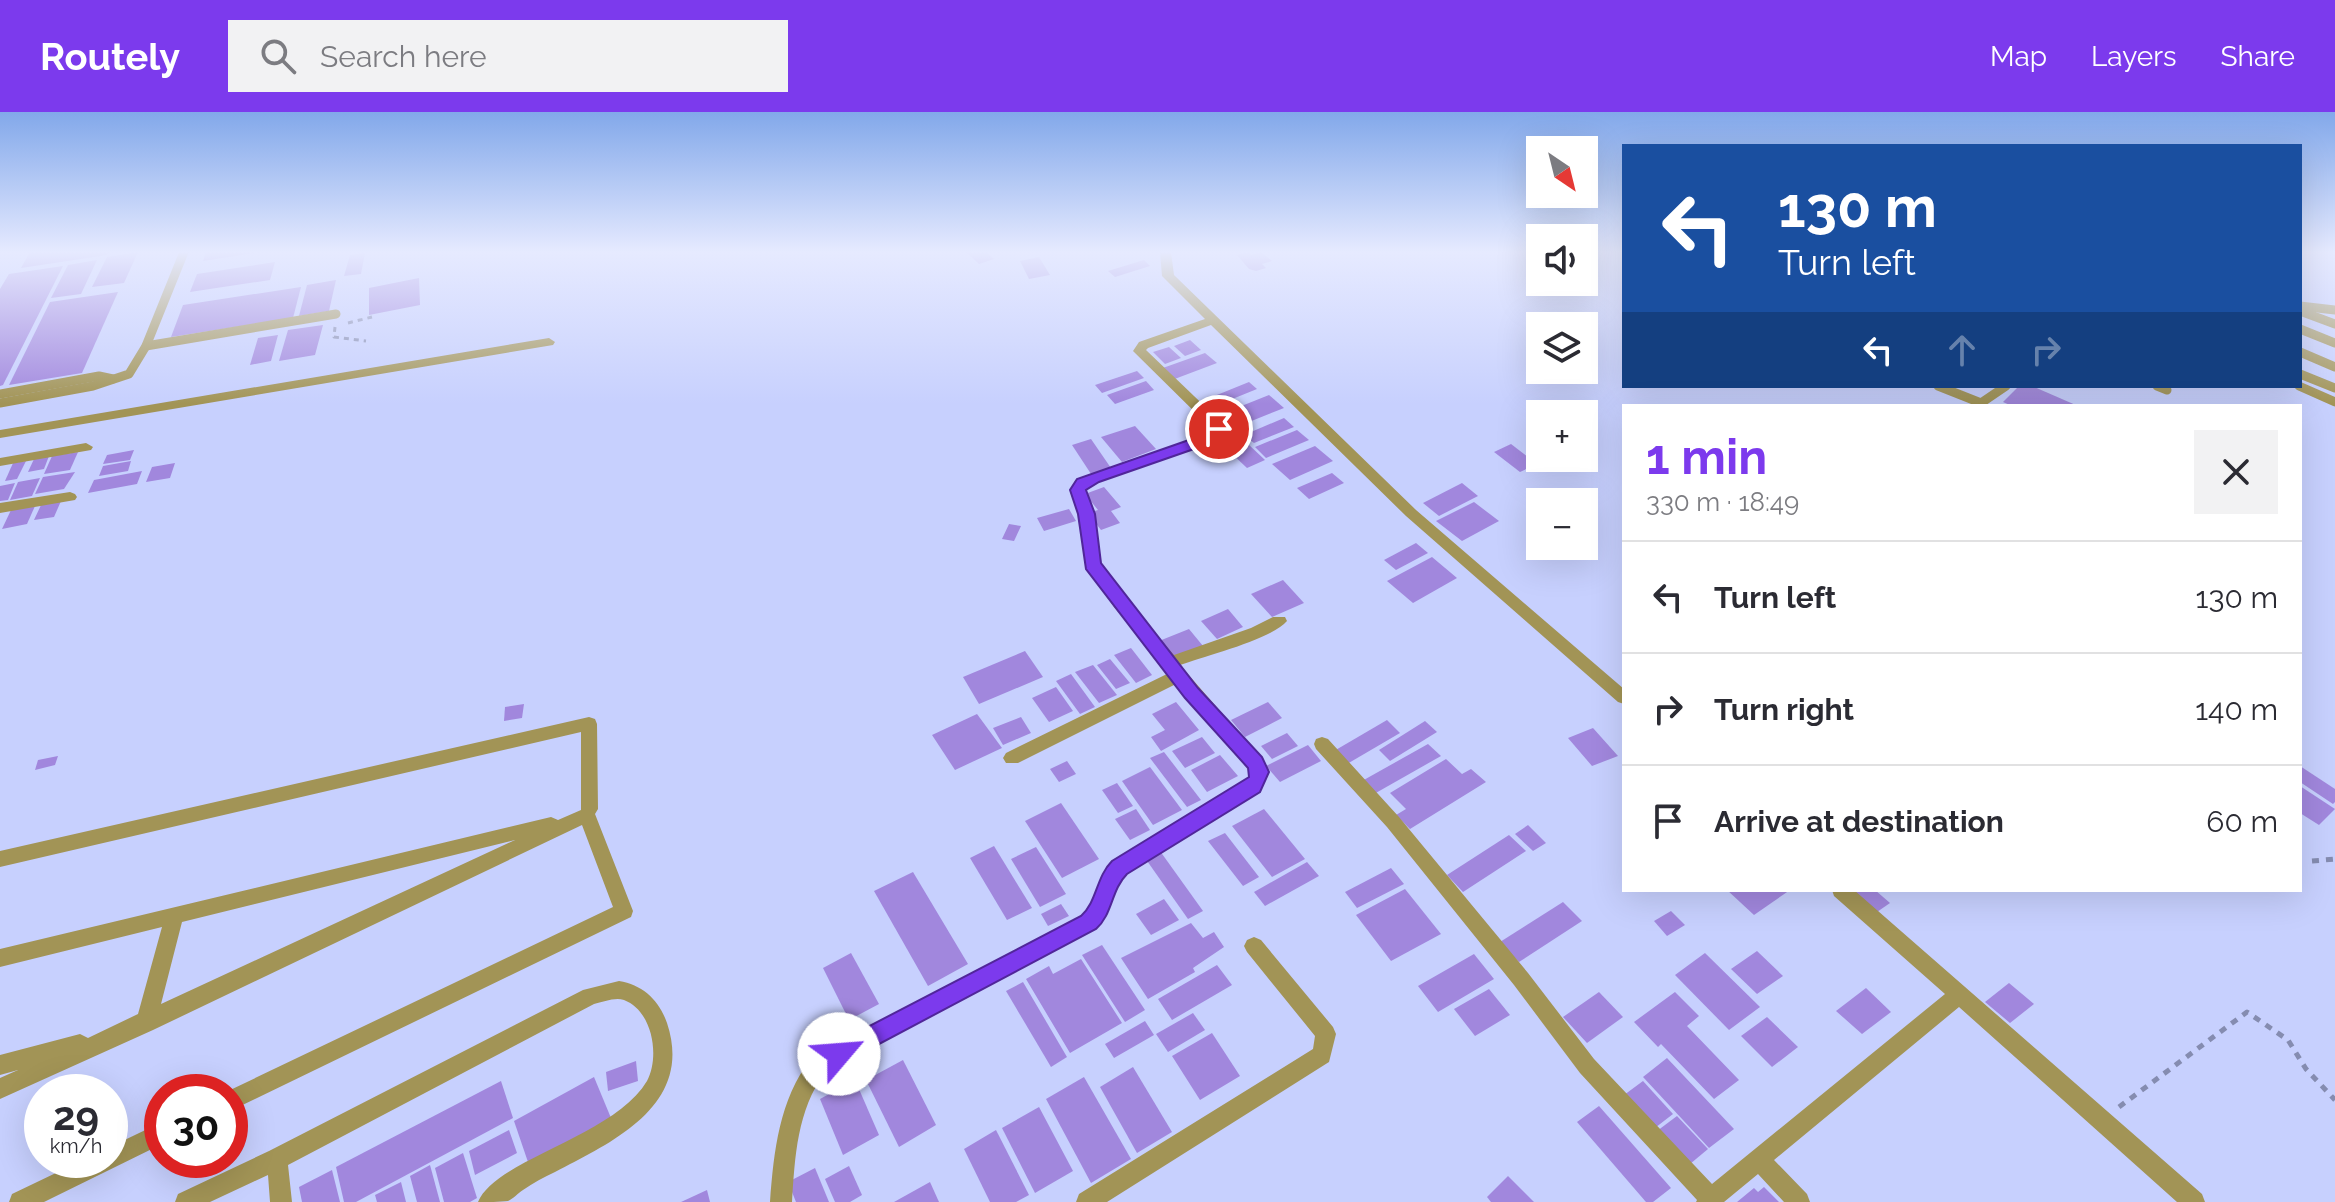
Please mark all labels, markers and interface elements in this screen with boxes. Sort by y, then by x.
search box [228,20,788,92]
text: Routely [40,34,180,79]
icon: search [256,34,300,78]
text: Search here [320,39,487,74]
text: Map [1990,40,2047,73]
text: Layers [2091,40,2177,73]
text: Share [2221,40,2295,73]
north arrow [1526,136,1598,208]
map controls [1526,136,1598,560]
text: 130 m [1778,174,1937,240]
icon: left [1646,176,1750,280]
button: sound [1526,224,1598,296]
text: Turn left [1778,241,1916,283]
button: layers [1526,312,1598,384]
icon: left [1856,328,1900,372]
icon: ahead [1940,328,1984,372]
icon: right [2024,328,2068,372]
pin [1185,395,1253,463]
button: + [1526,400,1598,472]
icon: arrive [1197,407,1241,451]
text: 1 min [1646,429,1767,485]
button: close [2194,430,2278,514]
text: 330 m · 18:49 [1646,487,1799,517]
button: − [1526,488,1598,560]
icon: left [1646,575,1690,619]
text: Turn left [1714,580,1836,615]
text: 130 m [2196,580,2278,615]
icon: right [1646,687,1690,731]
text: Turn right [1714,692,1854,727]
text: 140 m [2195,692,2278,727]
icon: arrive [1646,799,1690,843]
text: Arrive at destination [1714,804,2004,839]
text: 60 m [2206,804,2278,839]
position arrow [797,1012,881,1096]
speed limit sign: 30 [144,1074,248,1178]
text: 29 [53,1092,99,1139]
text: km/h [50,1134,102,1158]

